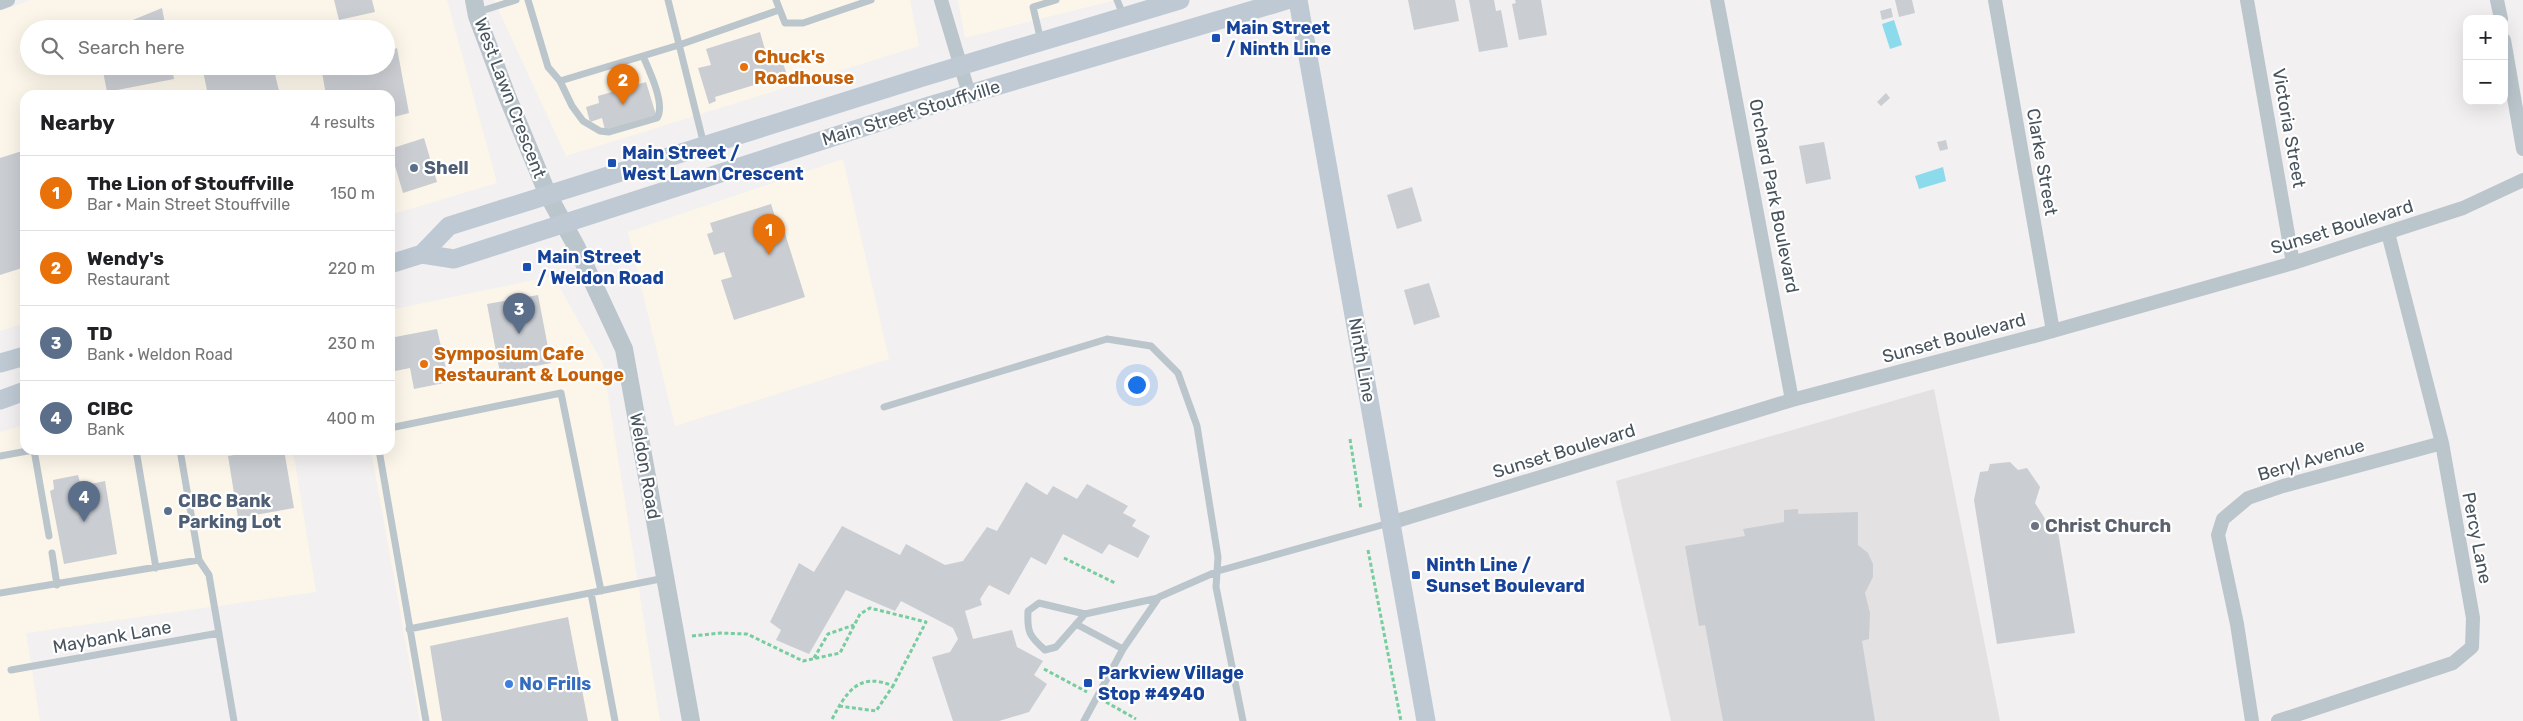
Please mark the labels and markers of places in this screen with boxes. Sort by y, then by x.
place label: Main Street / Ninth Line [1226,17,1331,60]
marker: Main Street / Ninth Line [1210,32,1222,44]
place label: Chuck's Roadhouse [754,46,854,89]
marker: Chuck's Roadhouse [738,61,750,73]
pin: 2 [607,64,639,105]
place label: Main Street / West Lawn Crescent [622,142,804,185]
place label: Shell [424,157,469,179]
marker: Main Street / West Lawn Crescent [606,157,618,169]
marker: Shell [408,162,420,174]
pin: 1 [753,214,785,255]
place label: Main Street / Weldon Road [537,246,664,289]
marker: Main Street / Weldon Road [521,261,533,273]
pin: 3 [503,293,535,334]
place label: Symposium Cafe Restaurant & Lounge [434,343,624,386]
marker: Symposium Cafe Restaurant & Lounge [418,358,430,370]
pin: 4 [68,481,100,522]
place label: CIBC Bank Parking Lot [178,490,281,533]
marker: CIBC Bank Parking Lot [162,505,174,517]
place label: Christ Church [2045,515,2171,537]
marker: Christ Church [2029,520,2041,532]
place label: Ninth Line / Sunset Boulevard [1426,554,1585,597]
marker: Ninth Line / Sunset Boulevard [1410,569,1422,581]
place label: Parkview Village Stop #4940 [1098,662,1244,705]
place label: No Frills [519,673,591,695]
marker: Parkview Village Stop #4940 [1082,677,1094,689]
marker: No Frills [503,678,515,690]

